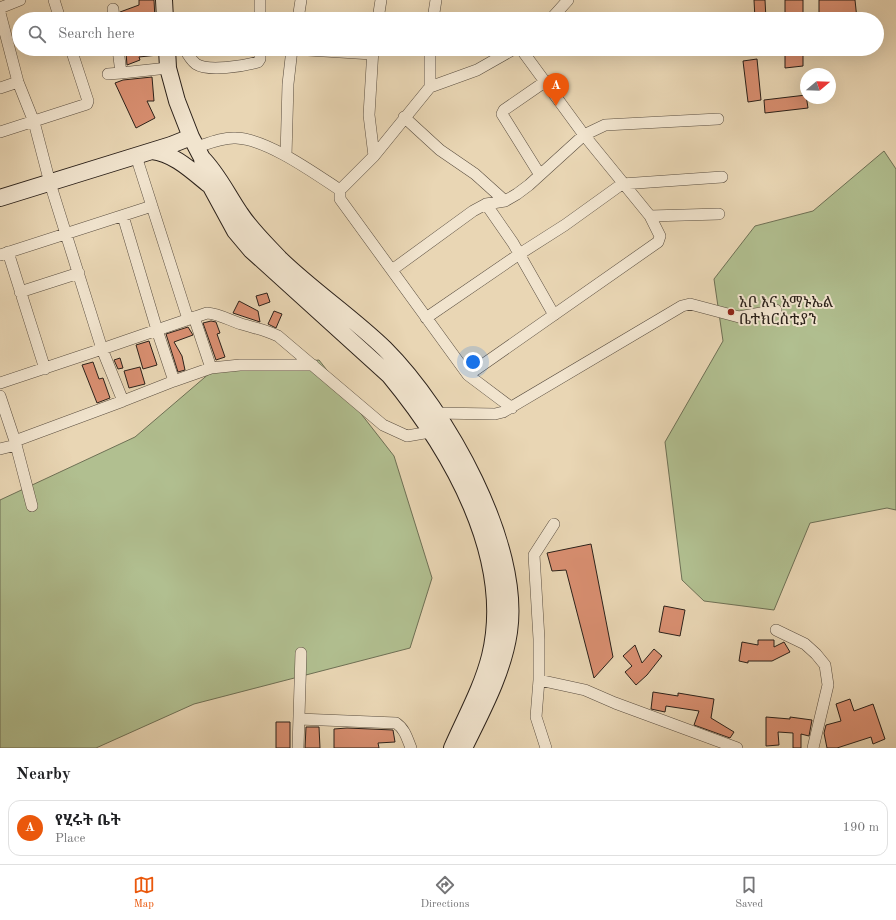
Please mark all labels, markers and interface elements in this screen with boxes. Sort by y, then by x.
search box [12,12,884,56]
icon: search [26,23,48,45]
text: Search here [58,27,135,42]
north arrow [800,68,836,104]
pin: A [543,73,569,106]
place label: አቦ እና አማኑኤል ቤተክርስቲያን [739,296,834,328]
marker: አቦ እና አማኑኤል ቤተክርስቲያን [726,307,736,317]
your location [463,352,483,372]
text: Nearby [16,766,71,783]
text: የሂሩት ቤት [55,814,121,829]
text: A [25,821,35,834]
text: 190 m [842,821,879,834]
text: Place [55,832,85,845]
tab: Map [133,874,155,912]
tab: Directions [421,874,469,912]
tab: Saved [735,874,763,912]

